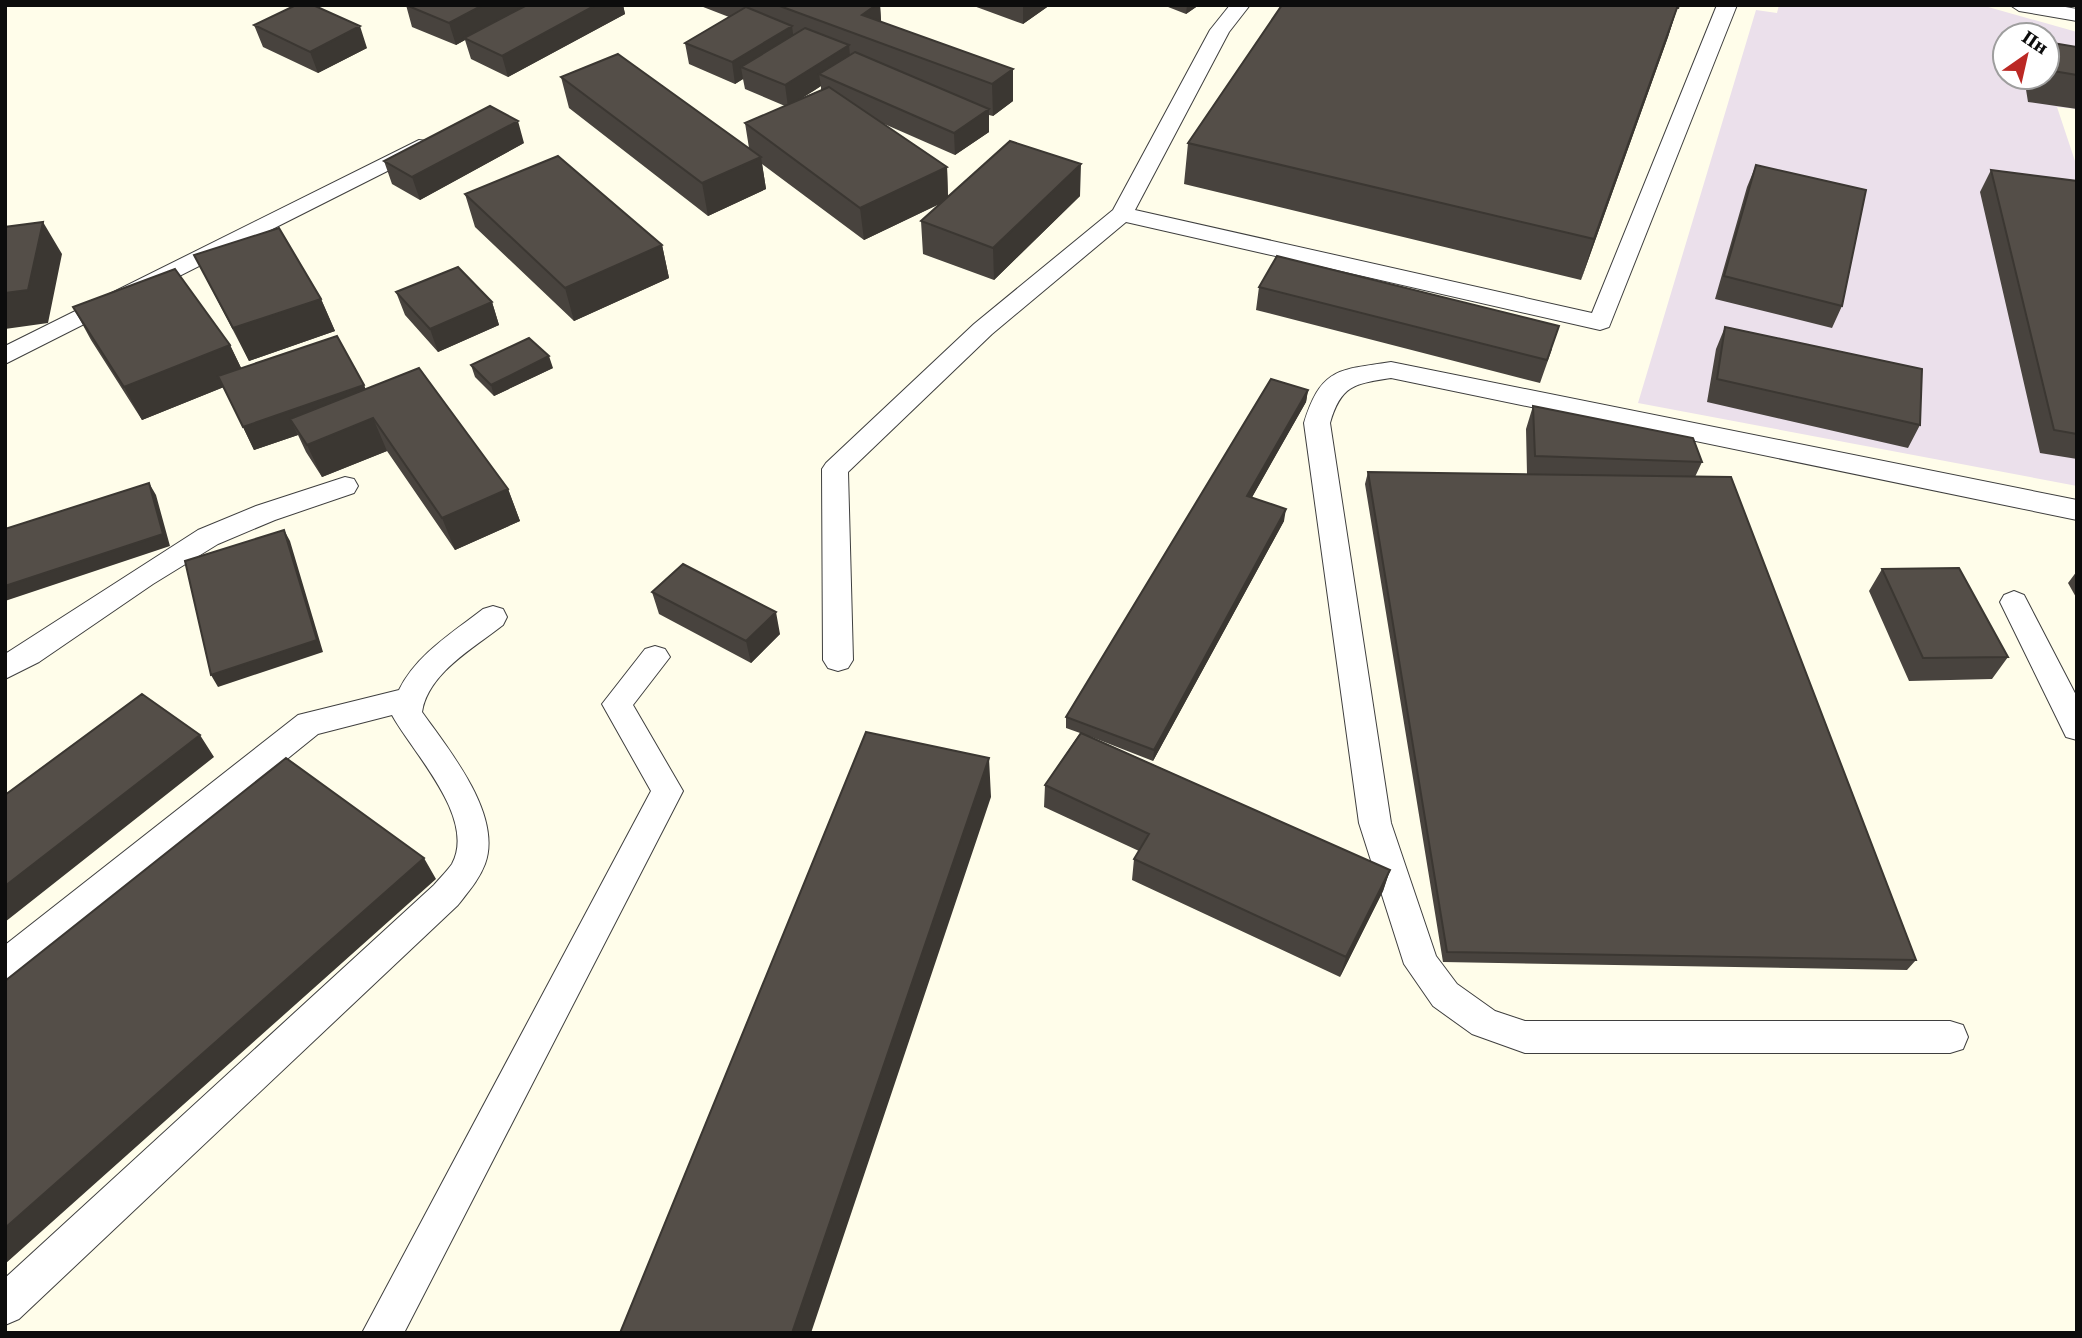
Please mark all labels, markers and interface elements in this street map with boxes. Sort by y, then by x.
north arrow [1991,21,2061,91]
text: Пн [2017,24,2054,60]

